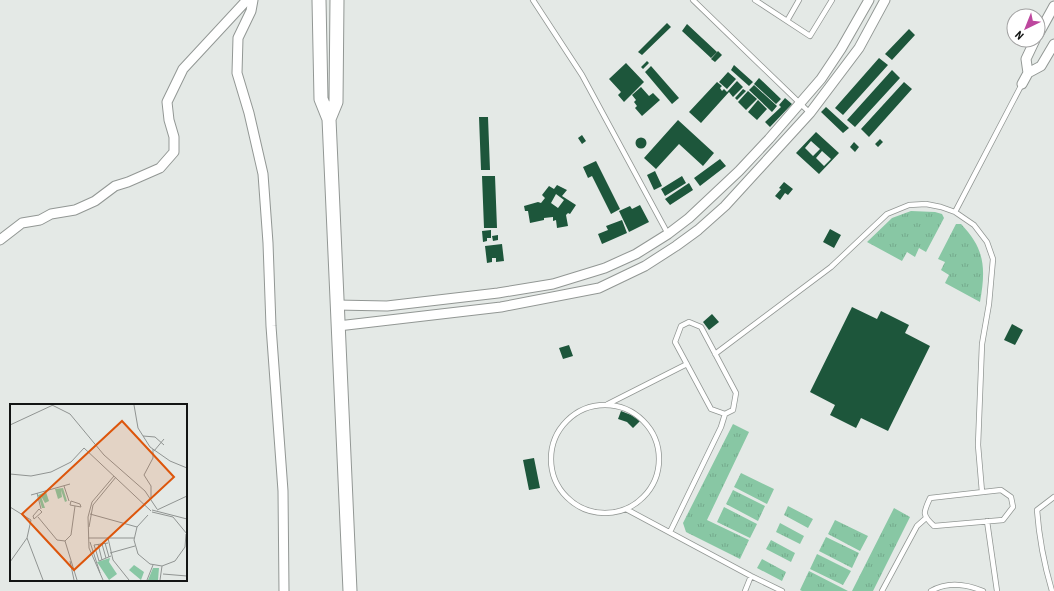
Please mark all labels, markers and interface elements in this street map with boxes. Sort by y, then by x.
north arrow [1006,8,1046,48]
text: N [1012,28,1026,42]
inset map [10,404,187,581]

